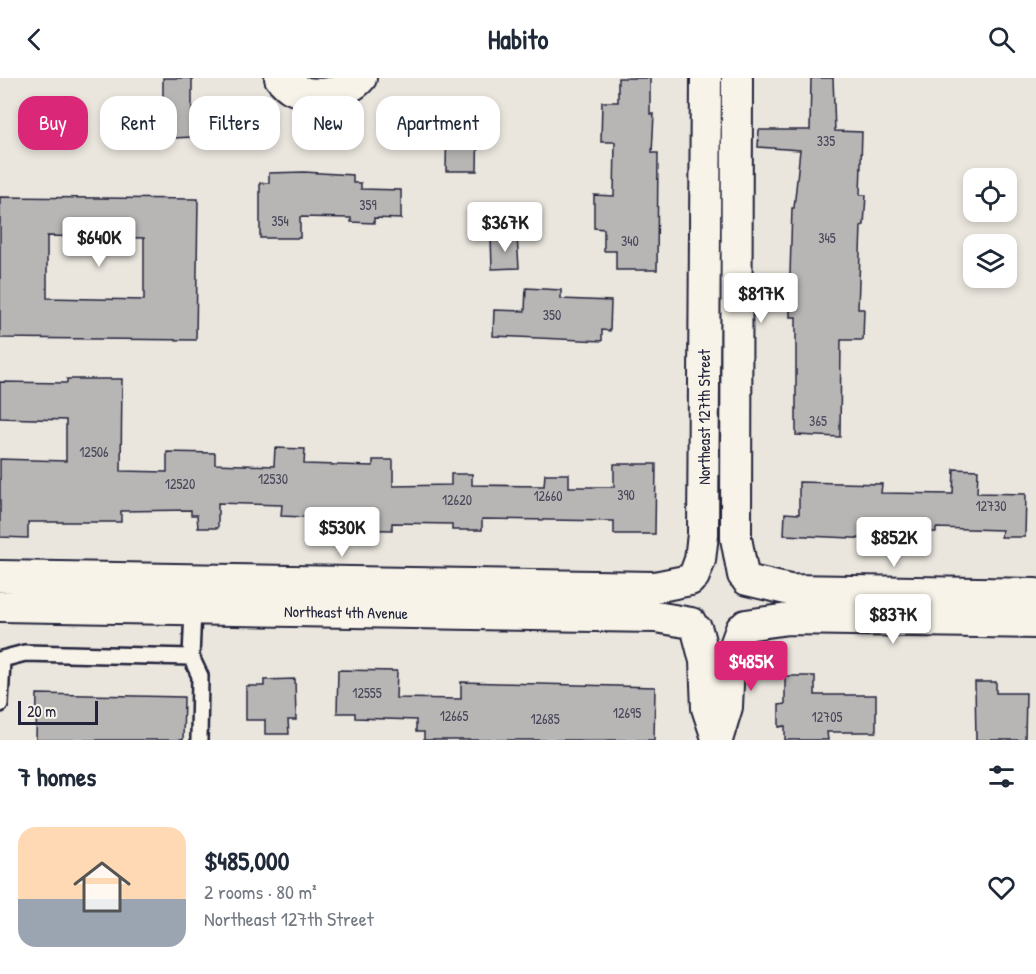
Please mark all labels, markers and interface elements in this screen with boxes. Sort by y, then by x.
text: Habito [488,21,548,57]
icon: back [18,23,51,56]
icon: search [985,23,1018,56]
chip: Buy [18,96,88,150]
chip: Rent [100,96,177,150]
chip: Filters [189,96,280,150]
chip: New [292,96,364,150]
chip: Apartment [376,96,500,150]
house number: 335 [817,131,835,150]
map controls [963,168,1017,288]
button: locate [963,168,1017,222]
house number: 359 [359,195,377,214]
pin: $367K [463,202,547,253]
text: $367K [481,208,529,235]
house number: 354 [271,211,289,230]
pin: $640K [57,217,141,268]
text: $640K [76,223,122,250]
house number: 345 [818,228,836,247]
house number: 340 [621,231,639,250]
button: layers [963,234,1017,288]
pin: $817K [719,273,803,324]
text: $817K [738,279,784,306]
house number: 350 [543,305,561,324]
street label: Northeast 127th Street [693,349,715,485]
house number: 365 [809,411,827,430]
house number: 12506 [79,442,109,461]
house number: 12530 [258,469,288,488]
house number: 12520 [165,474,195,493]
house number: 390 [617,485,635,504]
house number: 12660 [533,486,563,505]
house number: 12620 [442,490,472,509]
house number: 12730 [975,496,1007,515]
pin: $530K [300,507,384,558]
text: $530K [319,513,365,540]
pin: $852K [852,517,936,568]
text: $852K [870,523,918,550]
pin: $837K [851,594,935,645]
street label: Northeast 4th Avenue [284,600,409,624]
text: $837K [869,600,917,627]
pin: $485K [709,641,793,692]
text: $485K [728,647,774,674]
house number: 12555 [352,683,382,702]
scale bar [18,698,98,726]
text: 20 m [27,700,56,722]
house number: 12695 [613,703,641,722]
house number: 12665 [440,706,468,725]
house number: 12705 [812,707,842,726]
house number: 12685 [530,709,560,728]
text: 7 homes [18,759,96,794]
icon: filters [985,760,1018,793]
text: $485,000 [204,843,289,878]
icon: home [66,851,138,923]
icon: heart [985,871,1018,904]
text: 2 rooms · 80 m² [204,878,317,905]
text: Northeast 127th Street [204,905,374,932]

